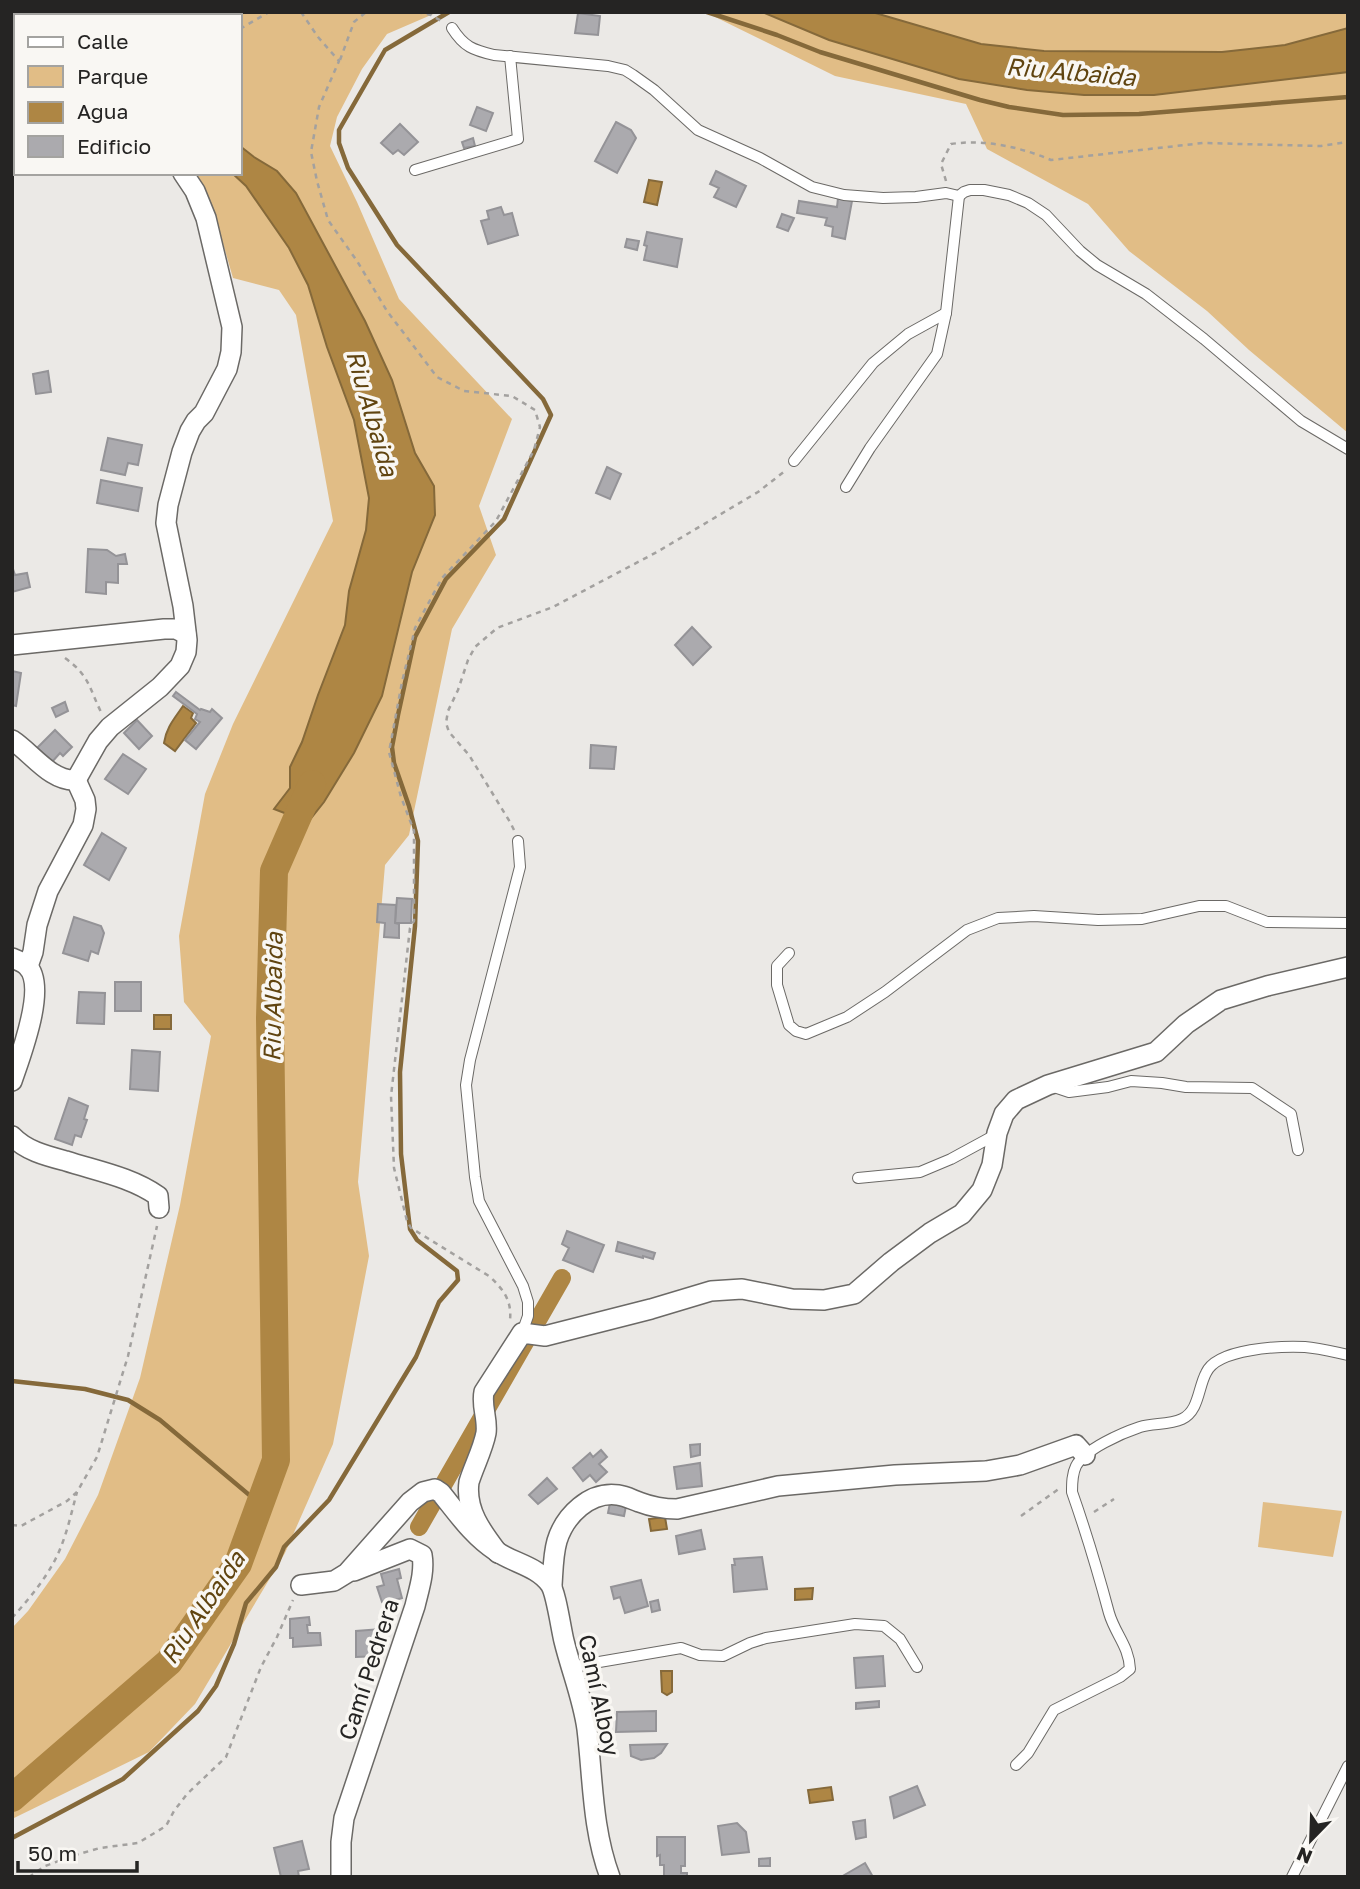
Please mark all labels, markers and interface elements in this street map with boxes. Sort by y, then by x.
legend [14,14,242,175]
text: Calle [77,28,129,54]
water label: Riu Albaida [1005,51,1138,91]
text: Parque [77,63,148,89]
text: Agua [77,98,128,124]
text: Edificio [77,133,151,159]
water label: Riu Albaida [341,347,405,481]
water label: Riu Albaida [256,931,288,1062]
water label: Riu Albaida [154,1544,251,1669]
street label: Camí Pedrera [332,1595,404,1743]
street label: Camí Alboy [573,1632,627,1758]
north arrow [1276,1805,1346,1875]
scale bar [18,1829,136,1873]
text: 50 m [28,1840,77,1866]
text: N [1293,1843,1315,1870]

